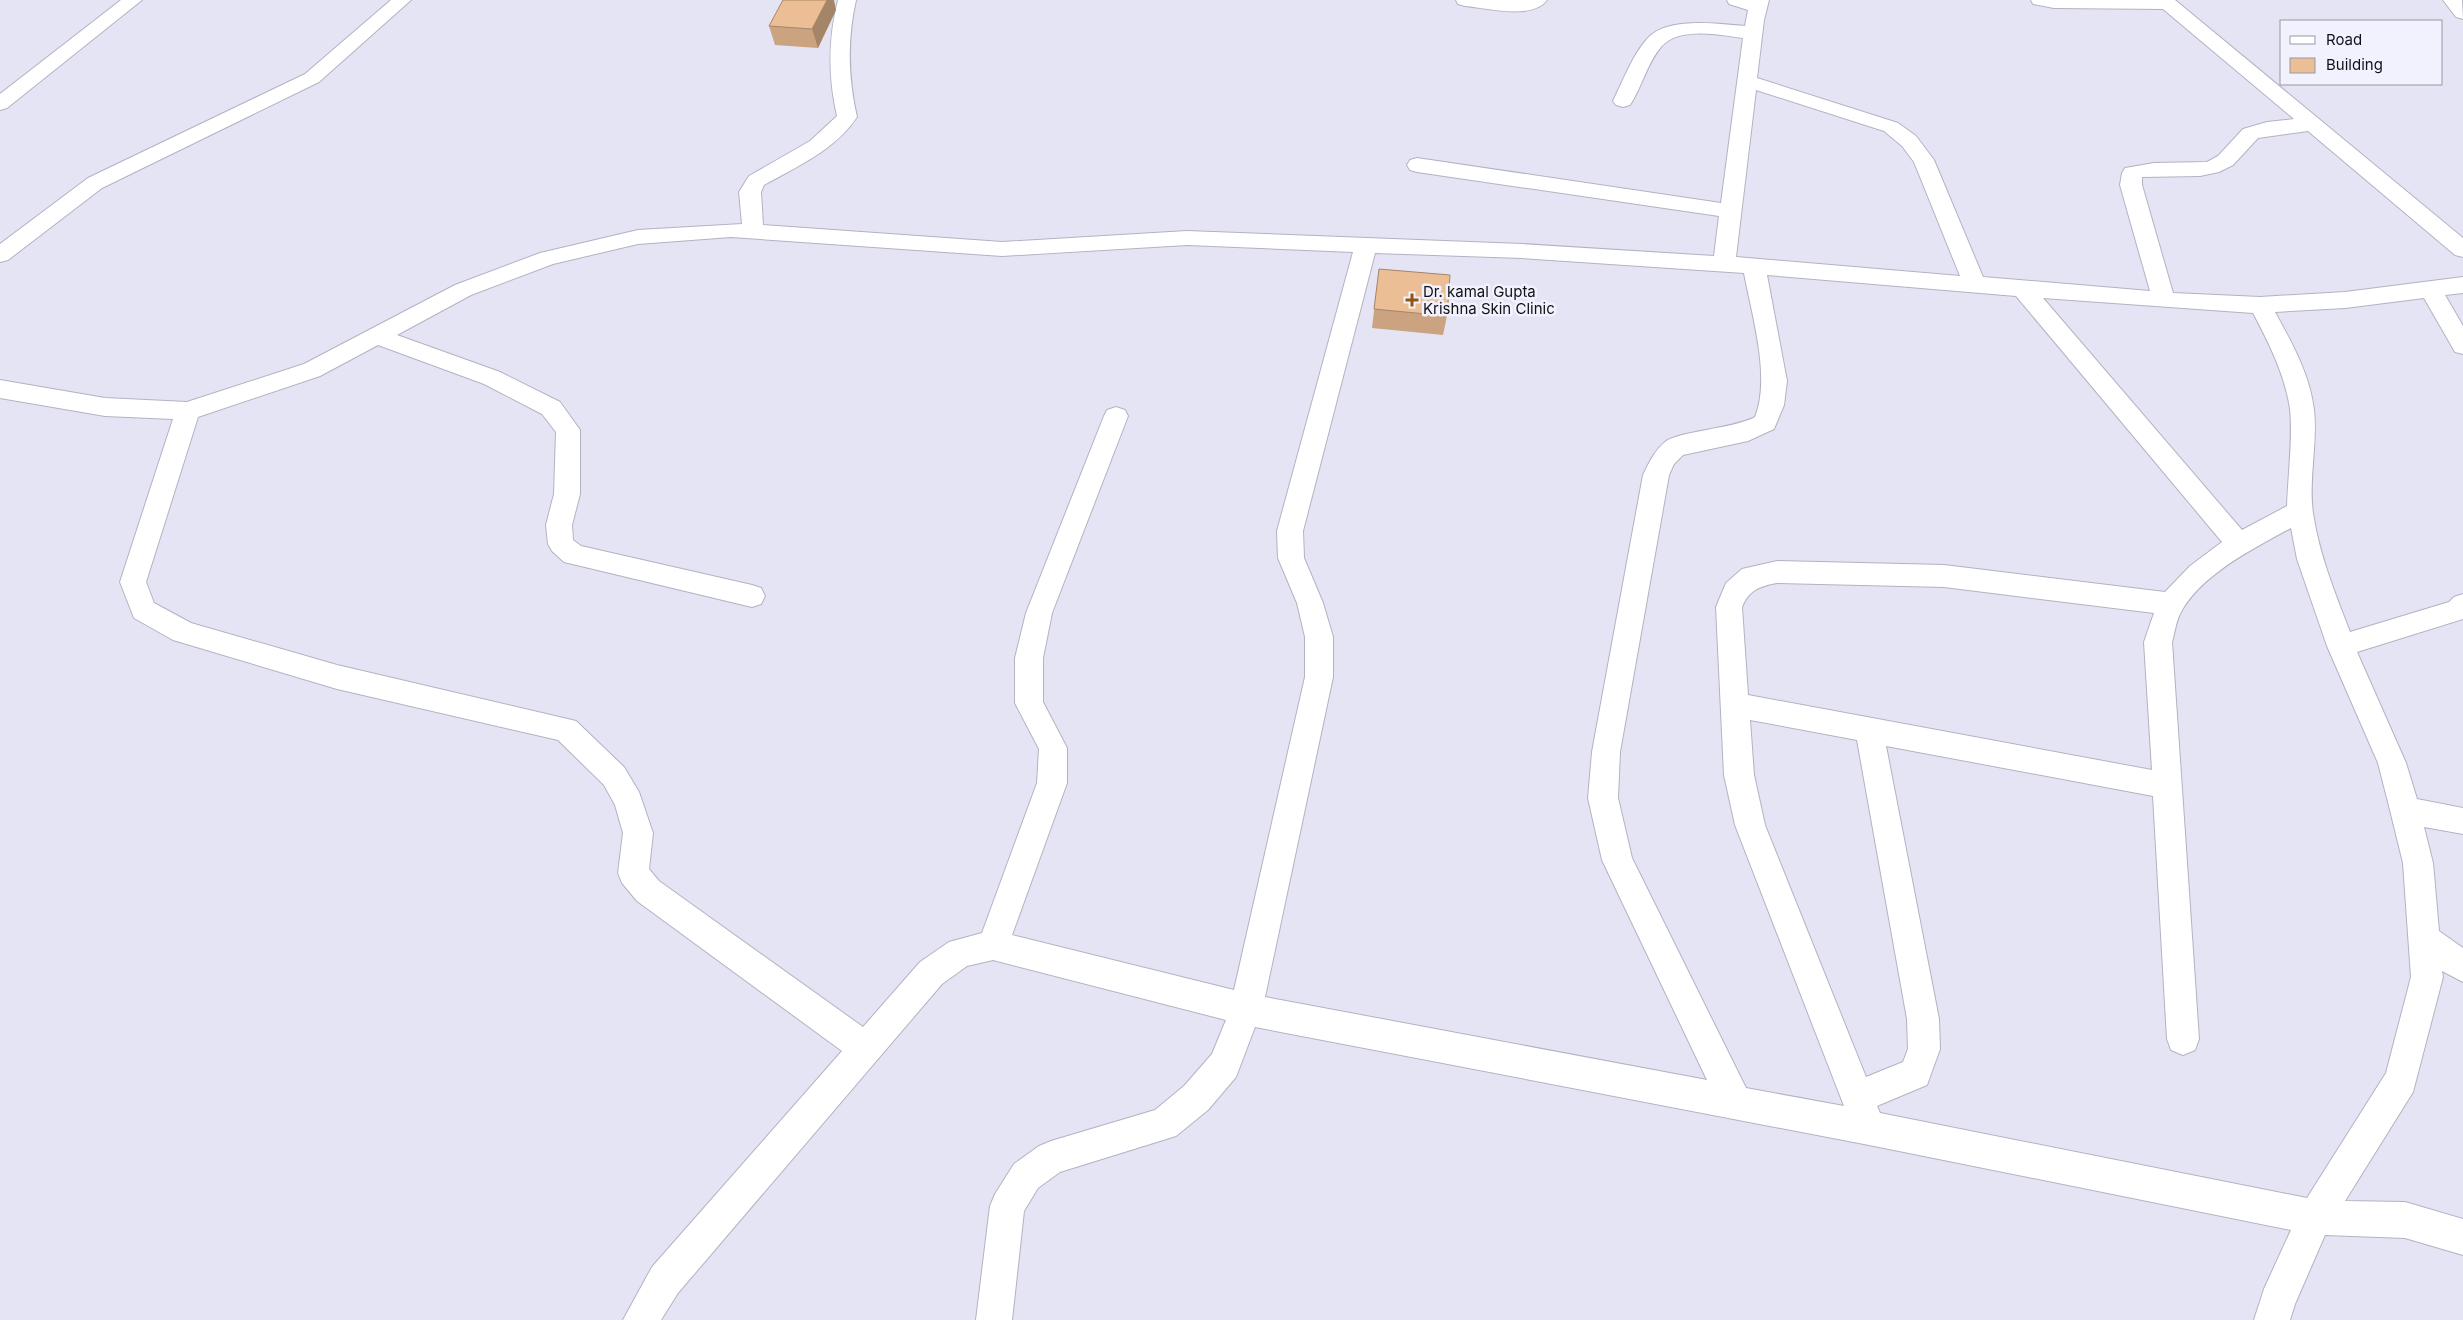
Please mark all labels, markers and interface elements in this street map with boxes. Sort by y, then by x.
legend [2280,20,2443,85]
text: Road [2326,30,2362,49]
text: Building [2326,55,2383,74]
place label: Dr. kamal Gupta Krishna Skin Clinic [1423,282,1555,318]
marker: Dr. kamal Gupta Krishna Skin Clinic [1405,293,1419,307]

